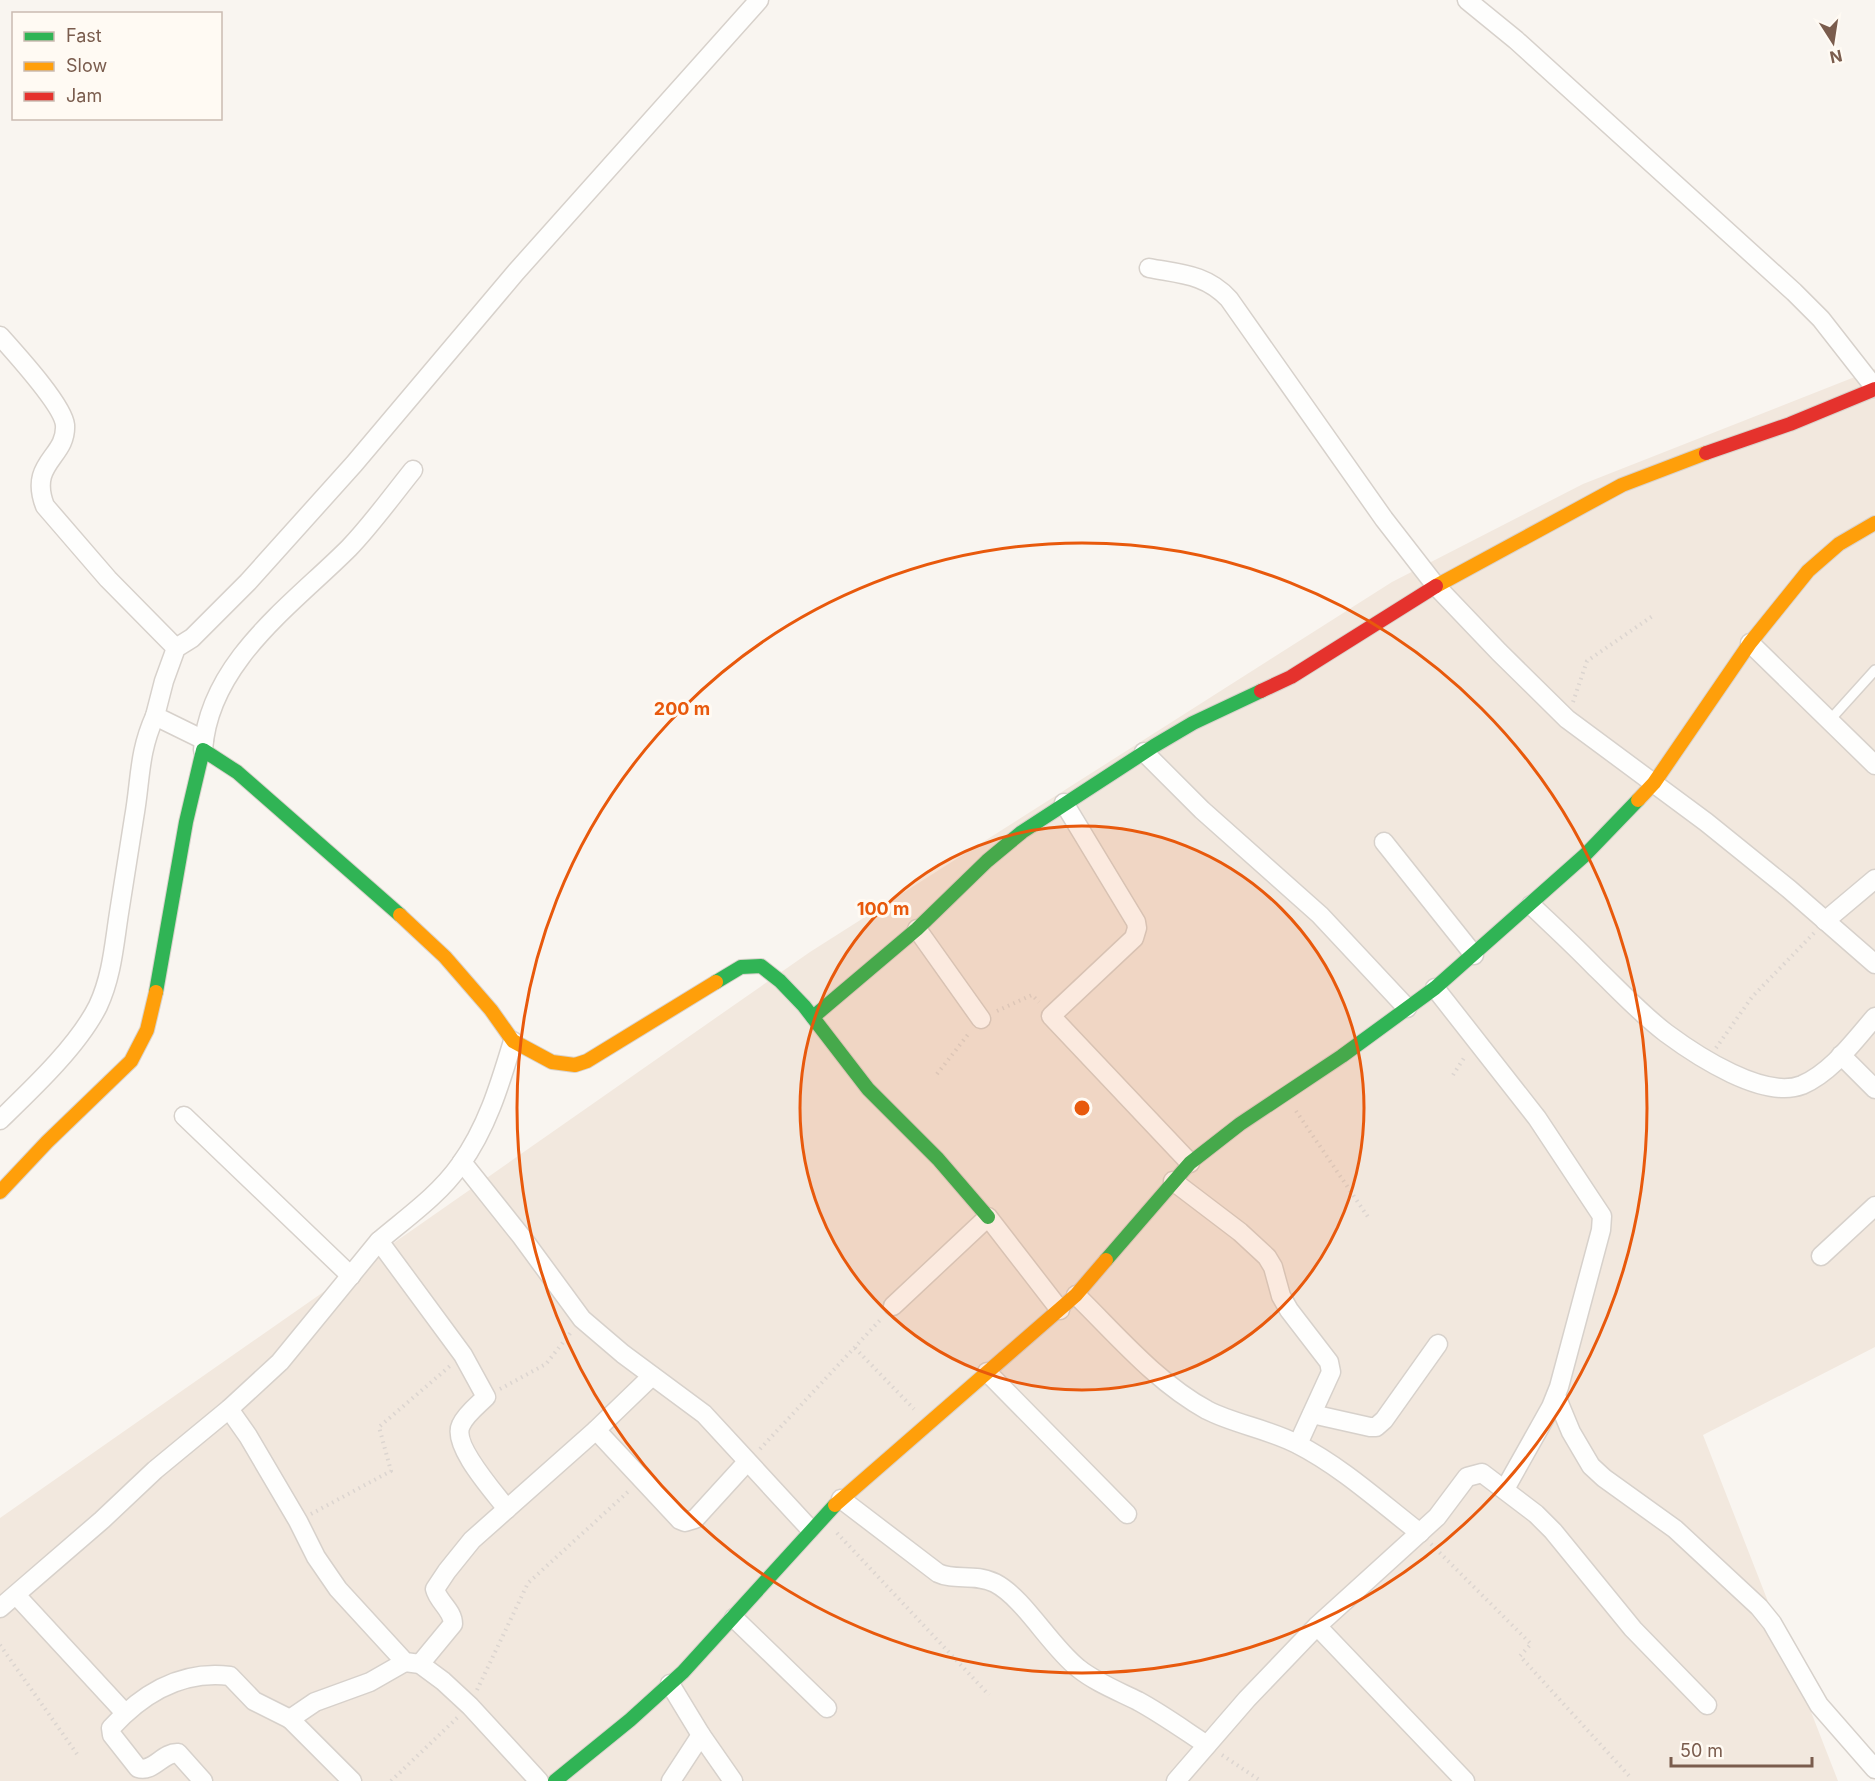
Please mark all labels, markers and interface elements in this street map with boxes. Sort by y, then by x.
legend [12,12,222,120]
north arrow [1803,12,1863,72]
text: Fast [66,25,102,46]
text: N [1828,46,1844,68]
text: Slow [66,55,107,76]
text: Jam [66,85,102,106]
text: 200 m [654,698,710,719]
text: 100 m [857,898,909,919]
centre of rings [1072,1098,1092,1118]
scale bar [1671,1730,1812,1768]
text: 50 m [1680,1740,1723,1761]

